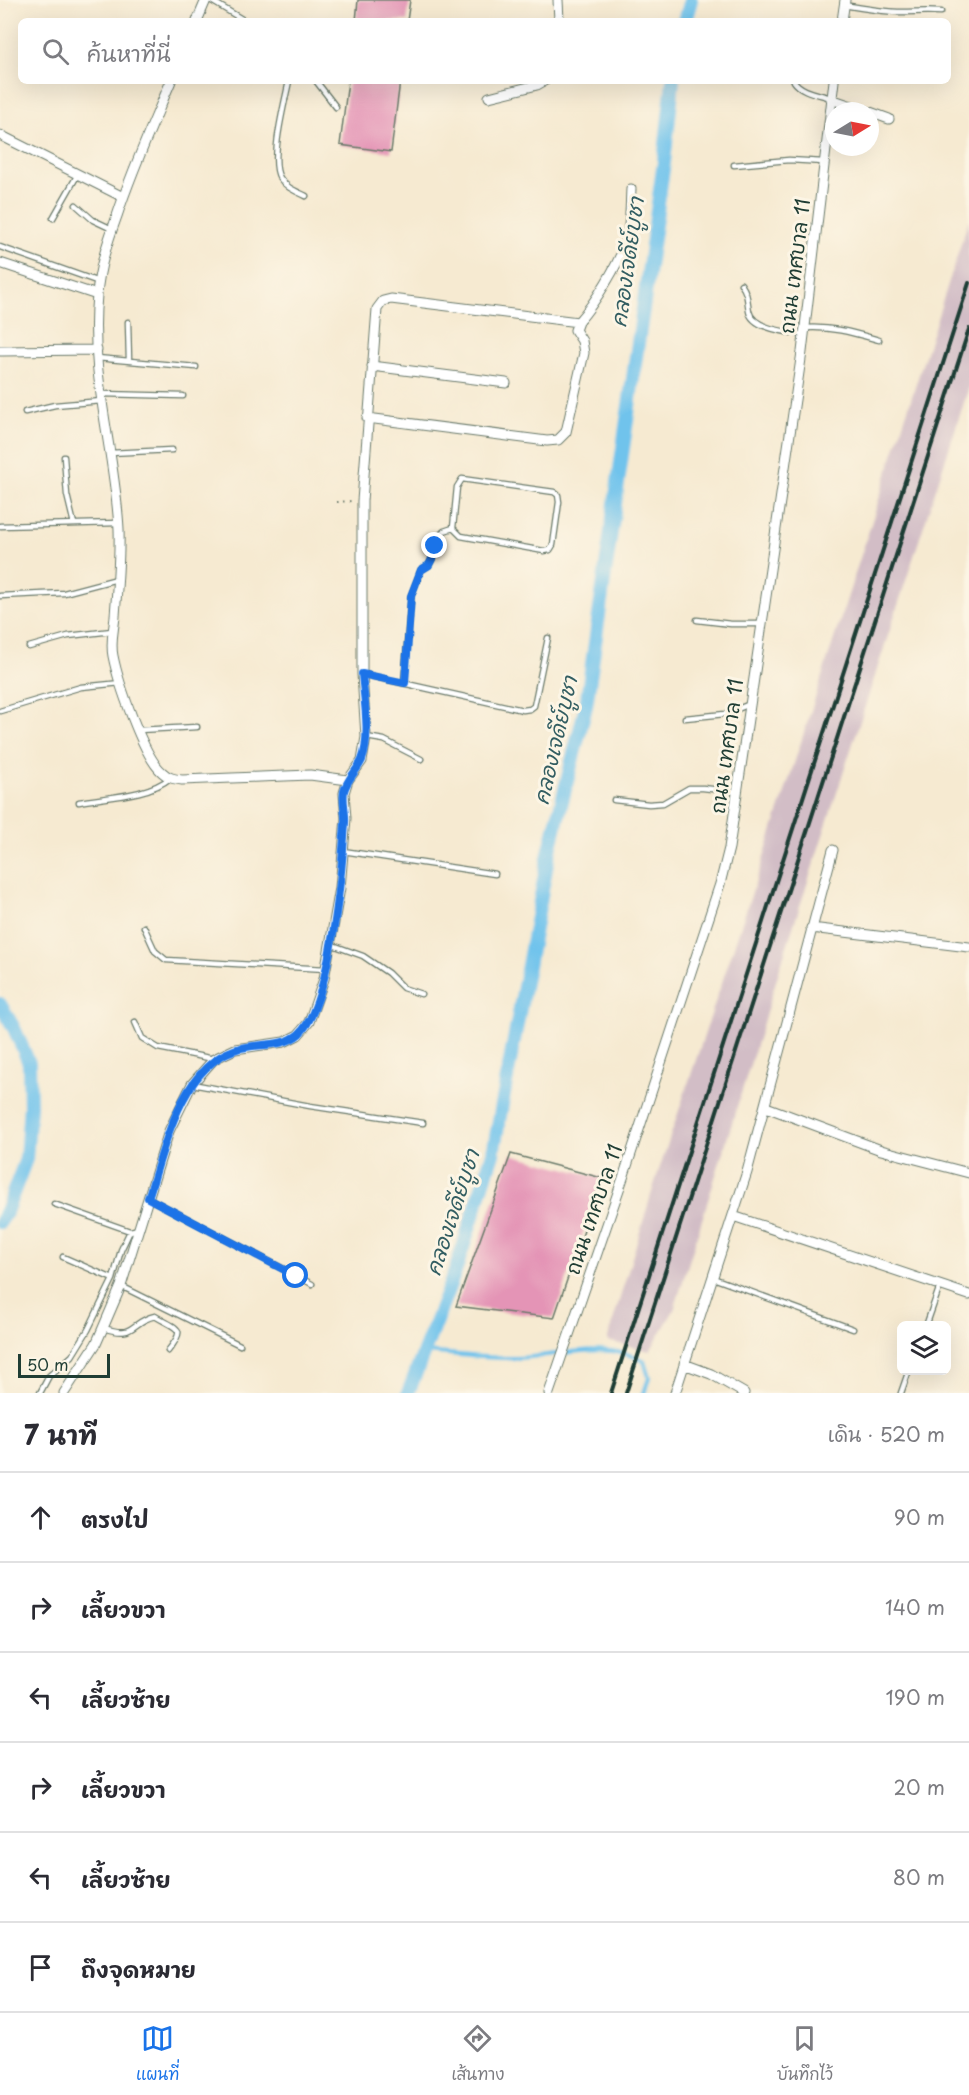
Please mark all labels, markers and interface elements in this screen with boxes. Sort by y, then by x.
search box [18,18,951,84]
icon: search [39,35,72,68]
text: ค้นหาที่นี่ [87,36,171,69]
north arrow [825,102,879,156]
water label: คลองเจดีย์บูชา [601,193,653,329]
street label: ถนน เทศบาล 11 [771,197,817,335]
route end [421,532,447,558]
water label: คลองเจดีย์บูชา [524,671,587,808]
street label: ถนน เทศบาล 11 [702,677,750,815]
street label: ถนน เทศบาล 11 [557,1140,629,1278]
water label: คลองเจดีย์บูชา [416,1143,489,1280]
route start [282,1262,308,1288]
map controls [897,1321,951,1375]
button: layers [897,1321,951,1375]
scale bar [18,1351,110,1378]
text: 50 m [27,1352,68,1376]
text: 7 นาที [24,1415,97,1454]
text: เดิน · 520 m [828,1419,945,1449]
icon: ahead [24,1501,57,1534]
text: ตรงไป [81,1502,149,1535]
text: 90 m [894,1502,945,1532]
icon: right [24,1591,57,1624]
text: เลี้ยวขวา [81,1592,165,1625]
text: 140 m [885,1592,945,1622]
icon: left [24,1681,57,1714]
text: เลี้ยวซ้าย [81,1682,171,1715]
text: 190 m [886,1682,945,1712]
icon: right [24,1771,57,1804]
text: เลี้ยวขวา [81,1772,165,1805]
text: 20 m [893,1772,945,1802]
icon: left [24,1861,57,1894]
text: เลี้ยวซ้าย [81,1862,171,1895]
text: 80 m [893,1862,945,1892]
icon: arrive [24,1951,57,1984]
text: ถึงจุดหมาย [81,1952,196,1985]
tab: แผนที่ [136,2022,179,2086]
tab: เส้นทาง [451,2022,504,2086]
tab: บันทึกไว้ [777,2022,833,2086]

